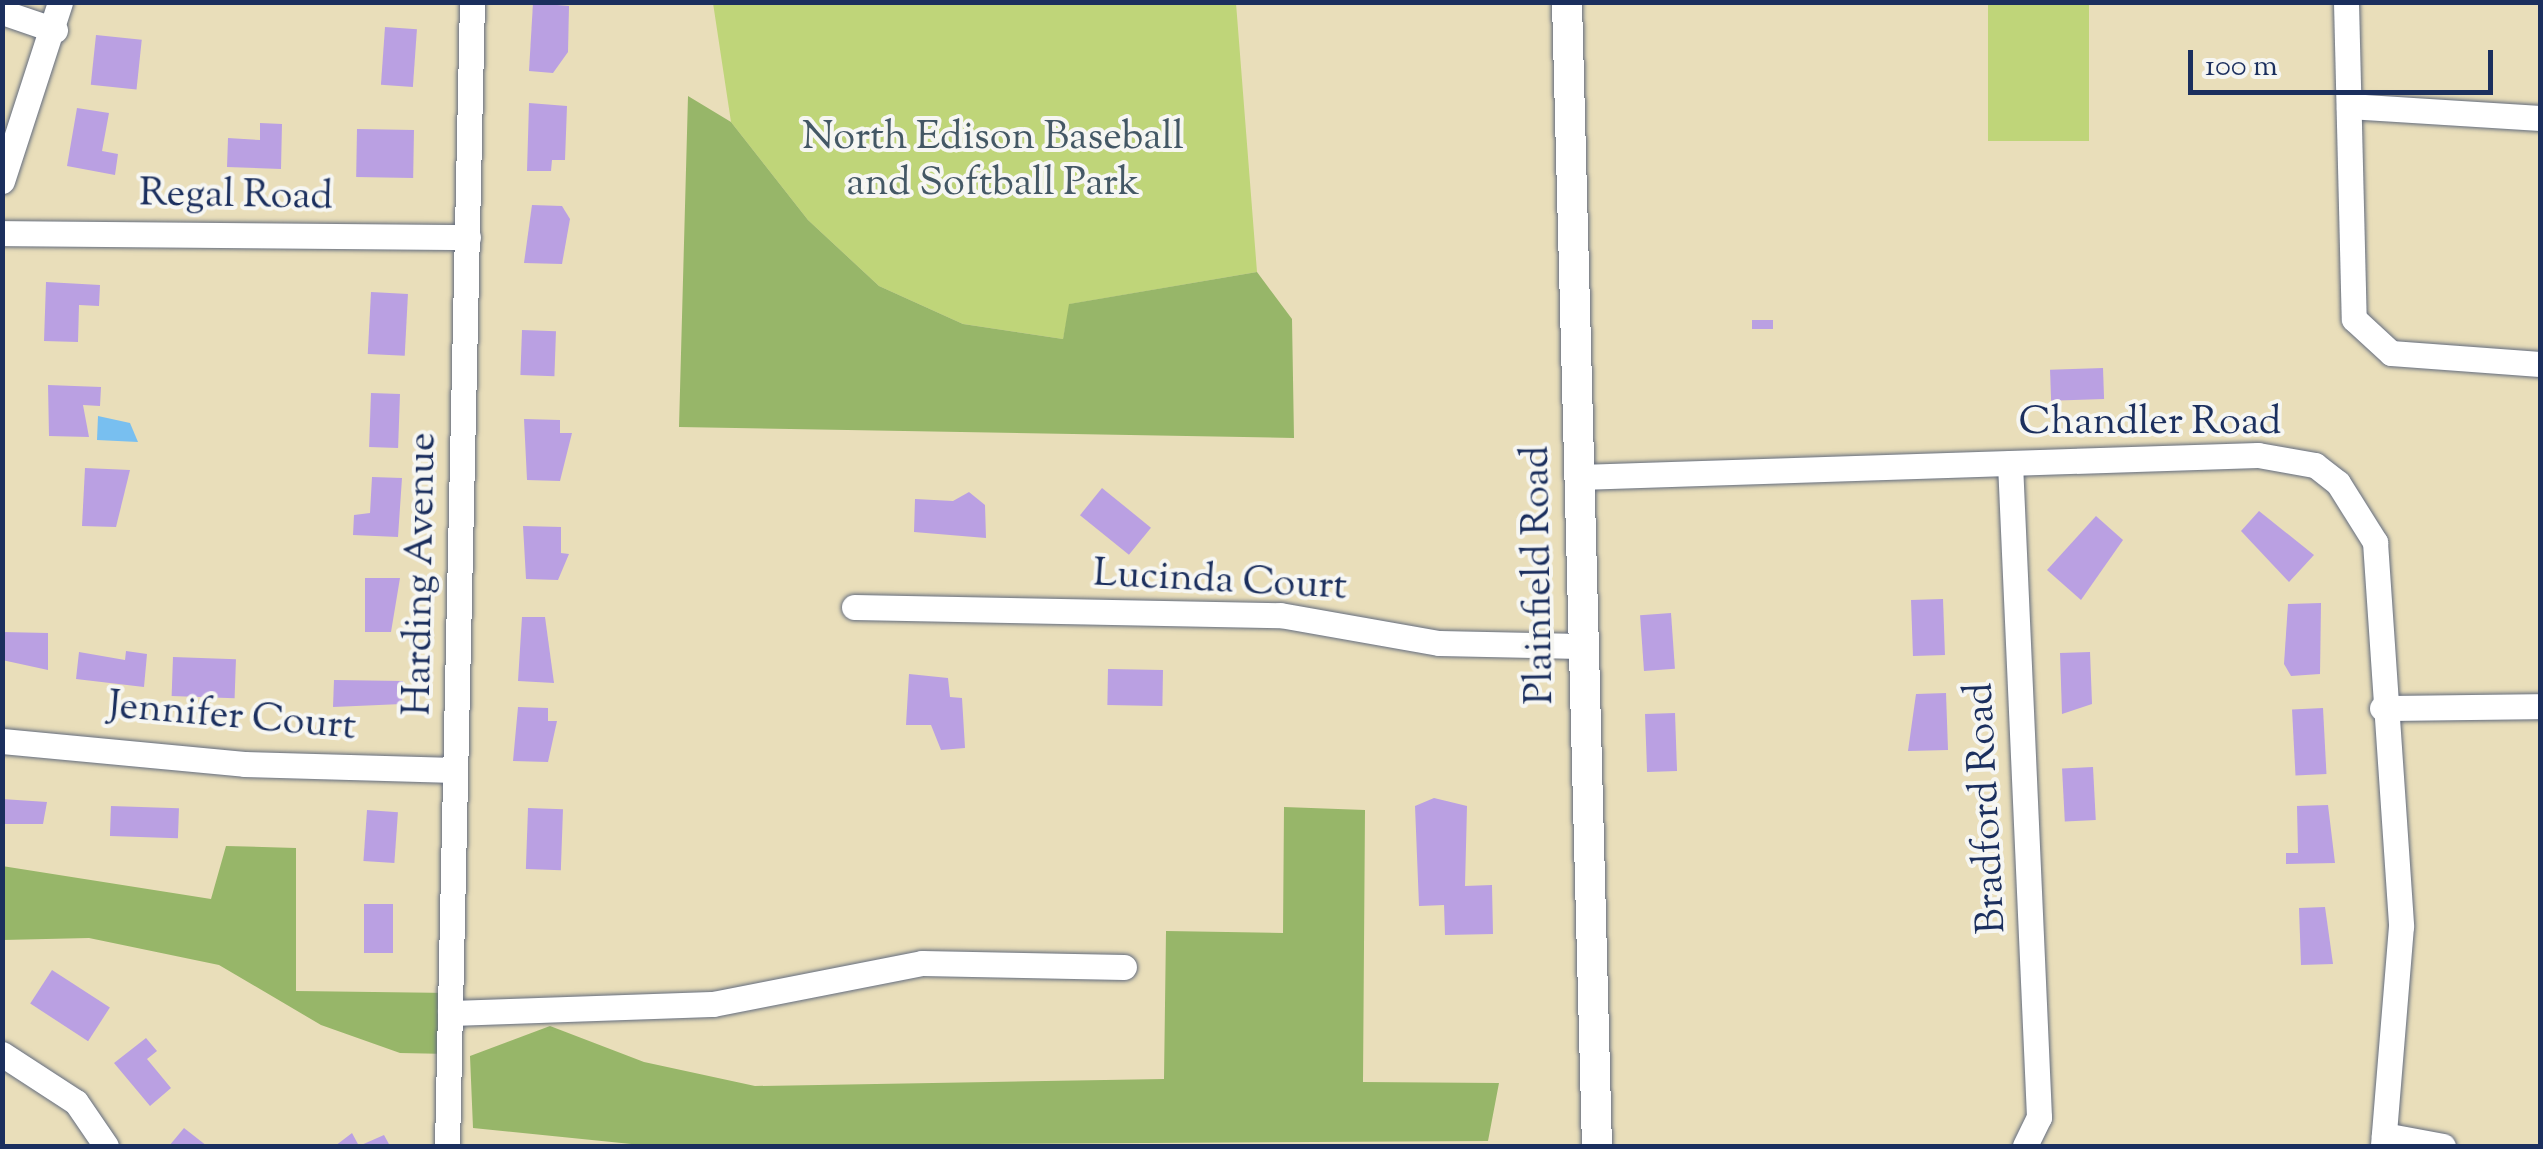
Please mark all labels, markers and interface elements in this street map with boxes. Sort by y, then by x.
scale bar [2193,30,2498,92]
text: 100 m [2205,46,2278,89]
park label: North Edison Baseball and Softball Park [802,115,1184,209]
street label: Regal Road [139,171,333,223]
street label: Chandler Road [2019,400,2281,448]
street label: Harding Avenue [396,432,448,716]
street label: Plainfield Road [1514,445,1566,705]
street label: Lucinda Court [1092,551,1348,613]
street label: Bradford Road [1957,681,2019,935]
street label: Jennifer Court [106,683,358,753]

